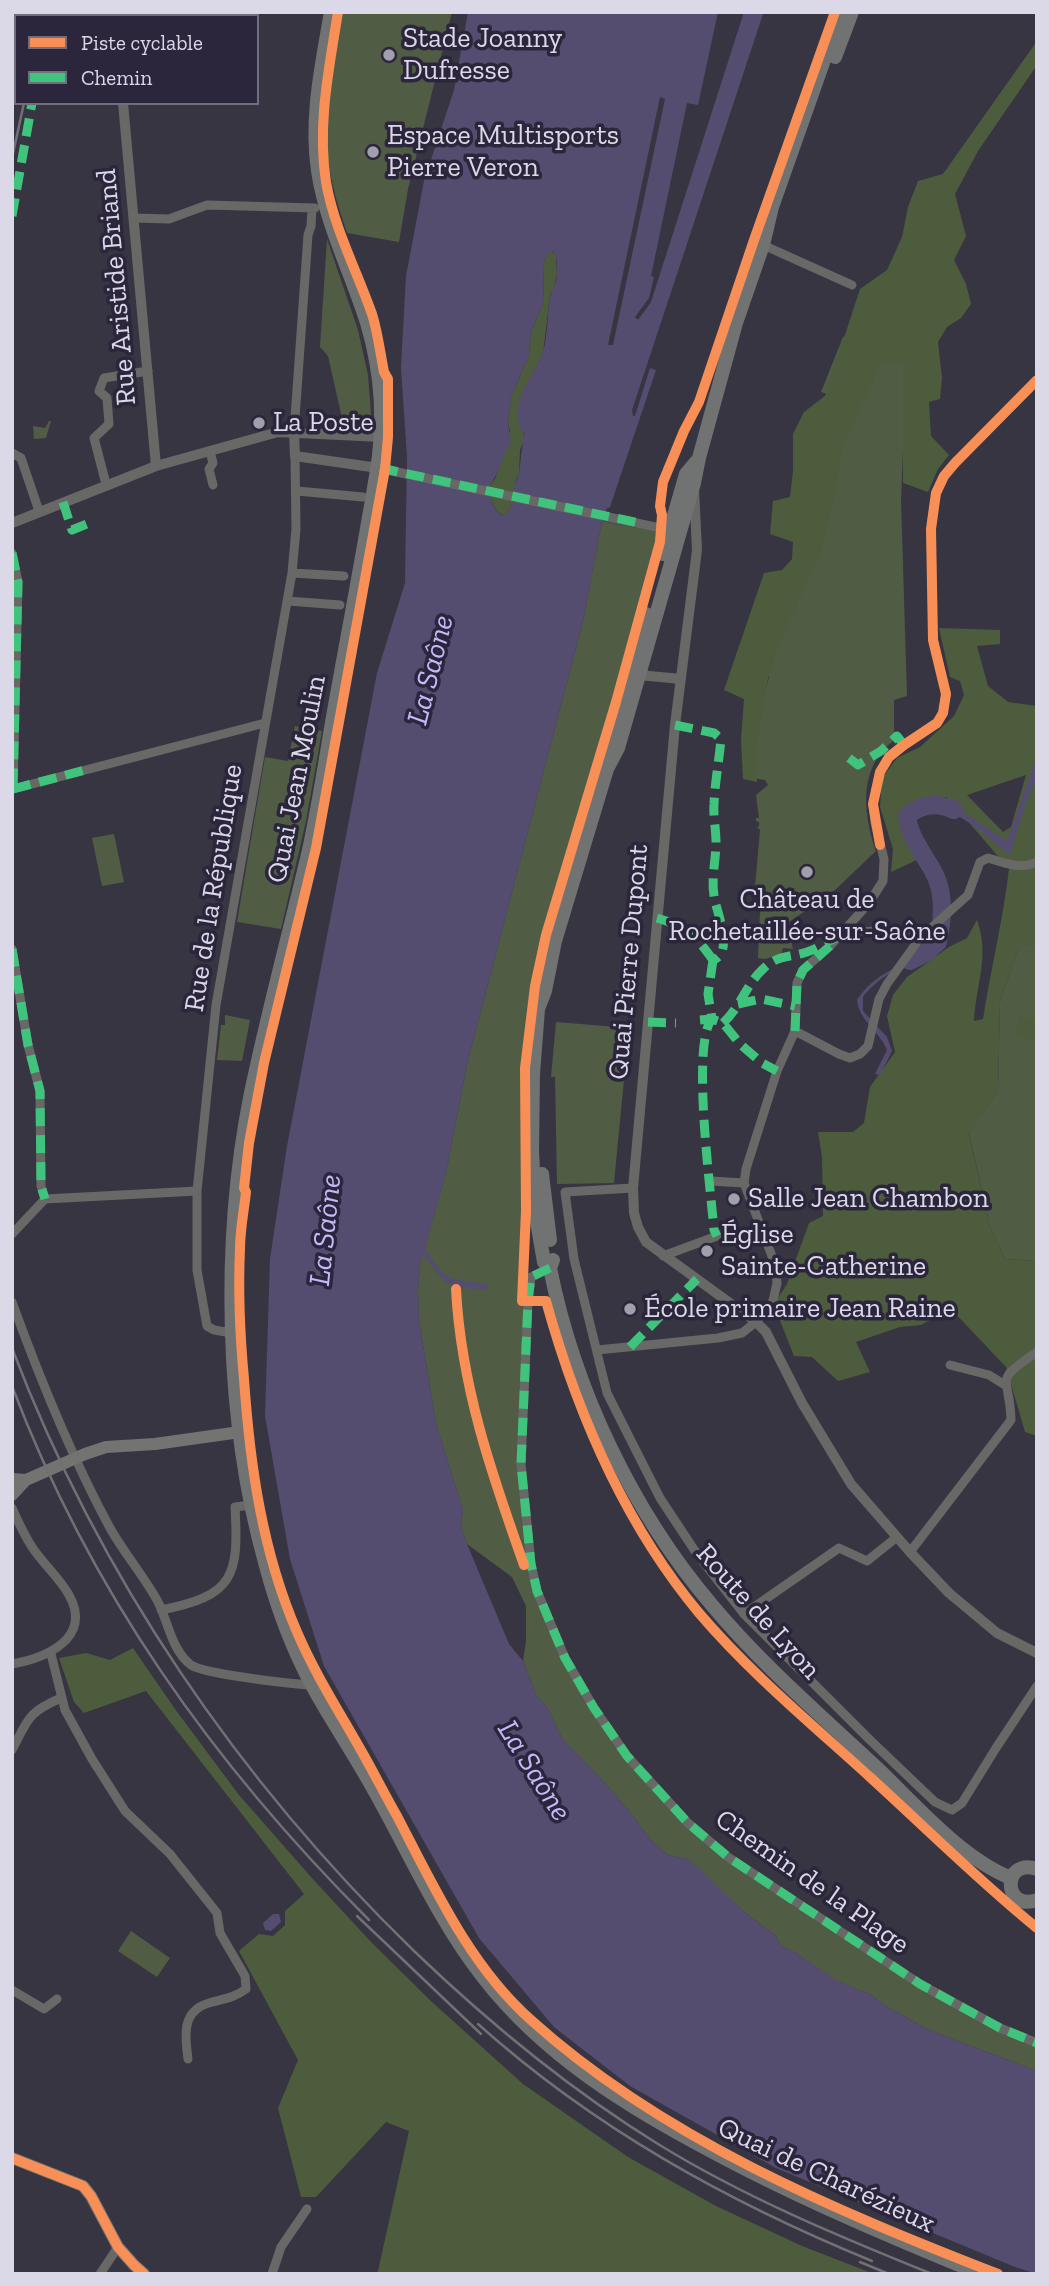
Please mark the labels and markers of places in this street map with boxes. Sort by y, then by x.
place label: Stade Joanny Dufresse [403,22,562,88]
marker: Stade Joanny Dufresse [381,47,397,63]
place label: Espace Multisports Pierre Veron [387,119,619,185]
marker: Espace Multisports Pierre Veron [365,144,381,160]
place label: La Poste [273,406,374,440]
marker: La Poste [251,415,267,431]
marker: Château de Rochetaillée-sur-Saône [799,864,815,880]
place label: Château de Rochetaillée-sur-Saône [668,883,946,949]
place label: Salle Jean Chambon [748,1182,989,1216]
marker: Salle Jean Chambon [726,1191,742,1207]
place label: Église Sainte-Catherine [721,1218,926,1284]
marker: Église Sainte-Catherine [699,1243,715,1259]
place label: École primaire Jean Raine [644,1292,956,1326]
marker: École primaire Jean Raine [622,1301,638,1317]

